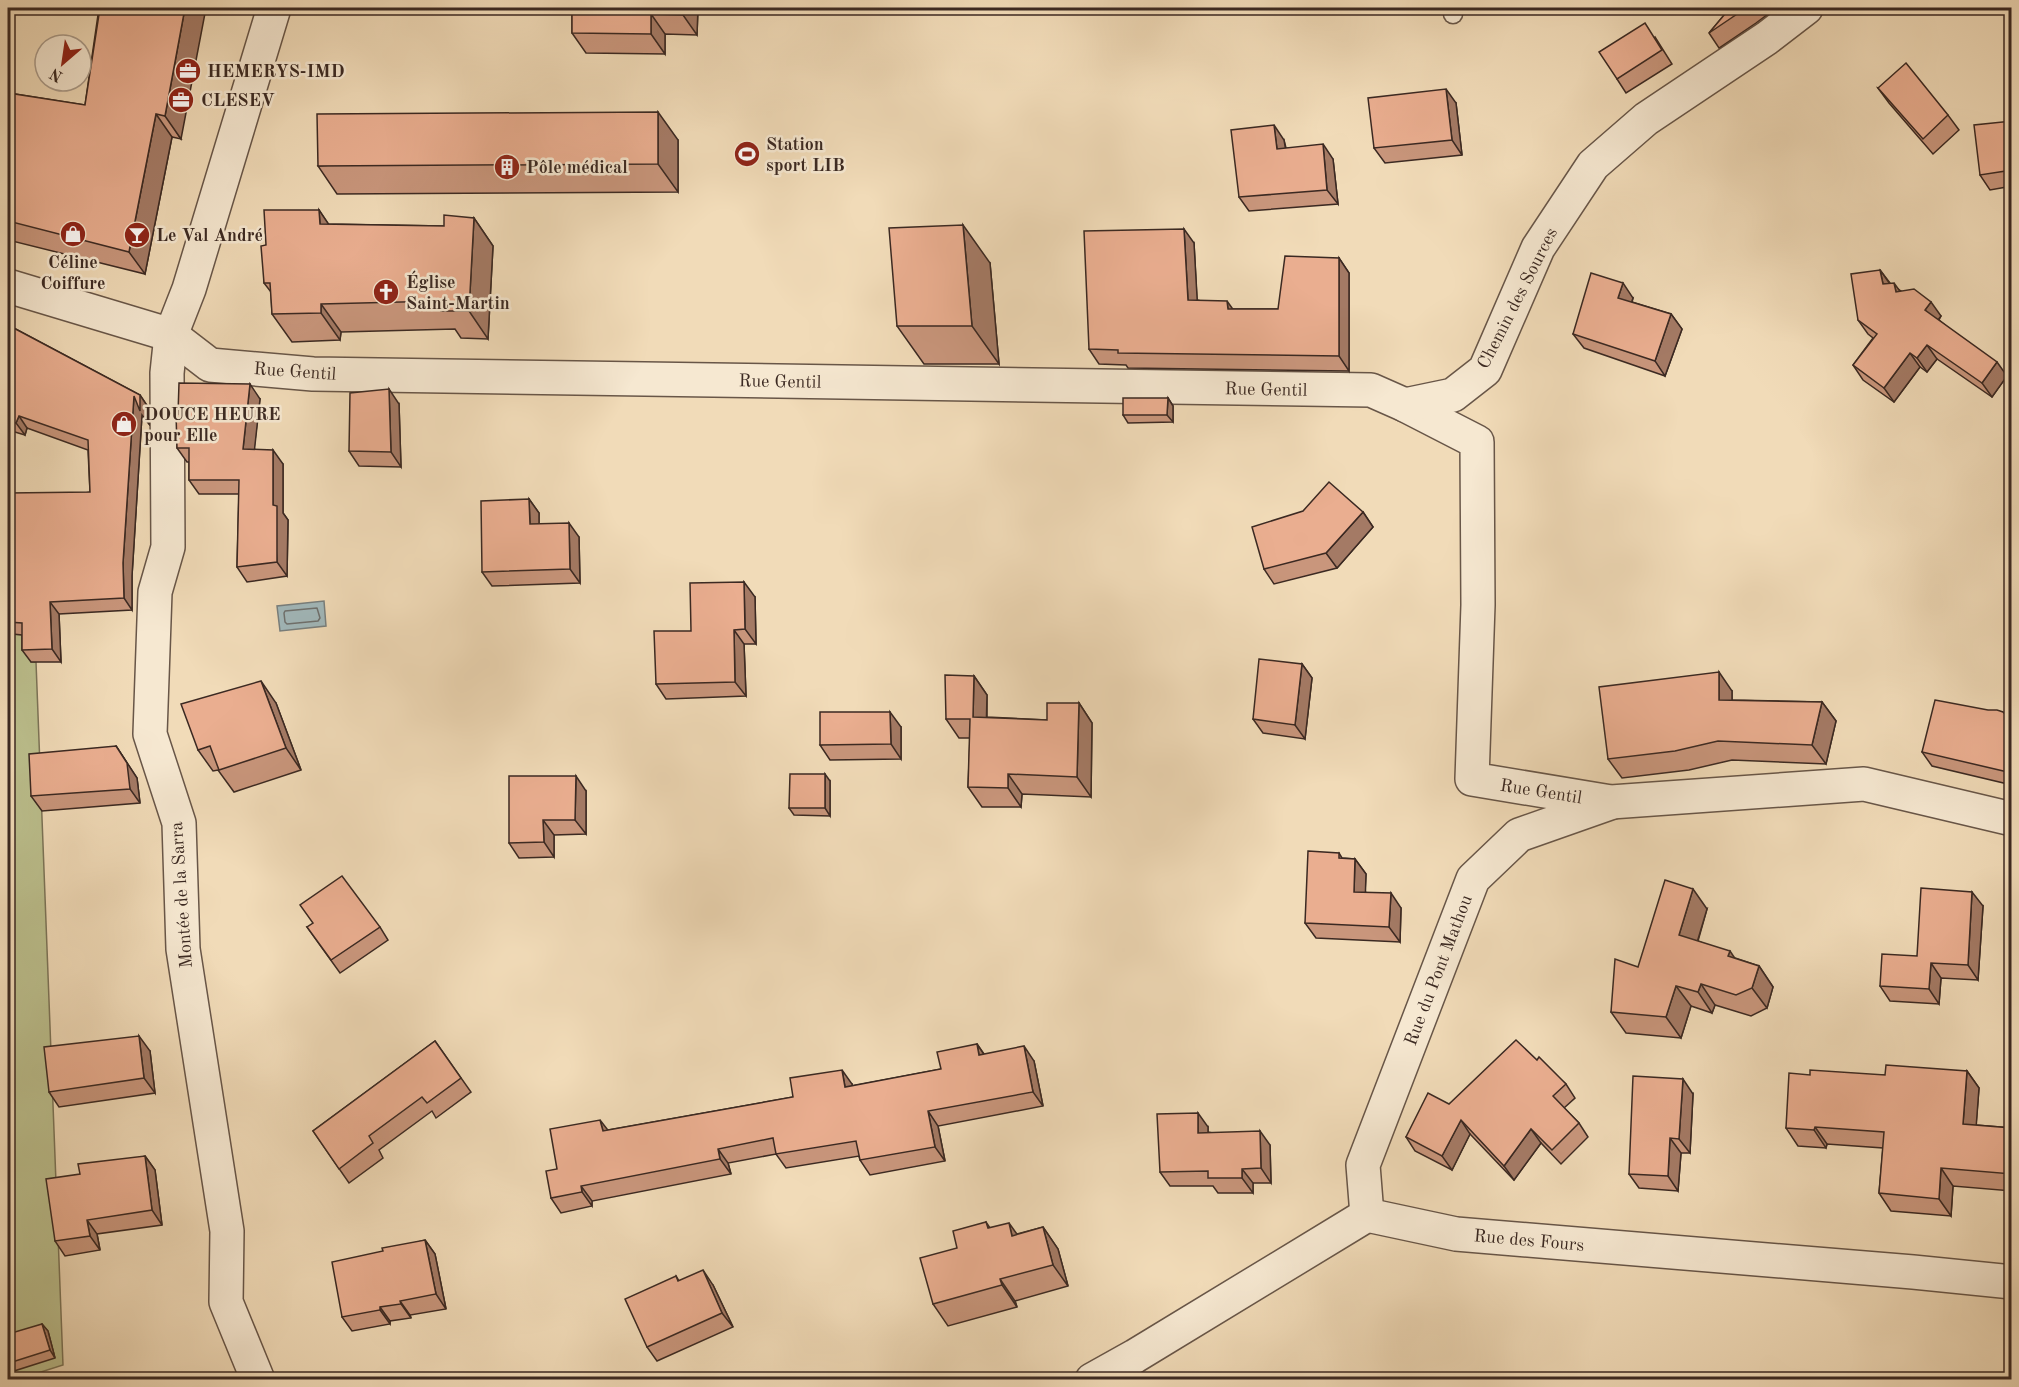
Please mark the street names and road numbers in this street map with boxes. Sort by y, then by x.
street label: Chemin des Sources [1475,225,1561,372]
street label: Rue Gentil [253,360,337,384]
street label: Rue Gentil [738,372,822,392]
street label: Rue Gentil [1224,380,1308,400]
street label: Rue Gentil [1499,777,1583,807]
street label: Montée de la Sarra [168,821,196,969]
street label: Rue du Pont Mathou [1402,892,1476,1048]
street label: Rue des Fours [1473,1227,1585,1255]

